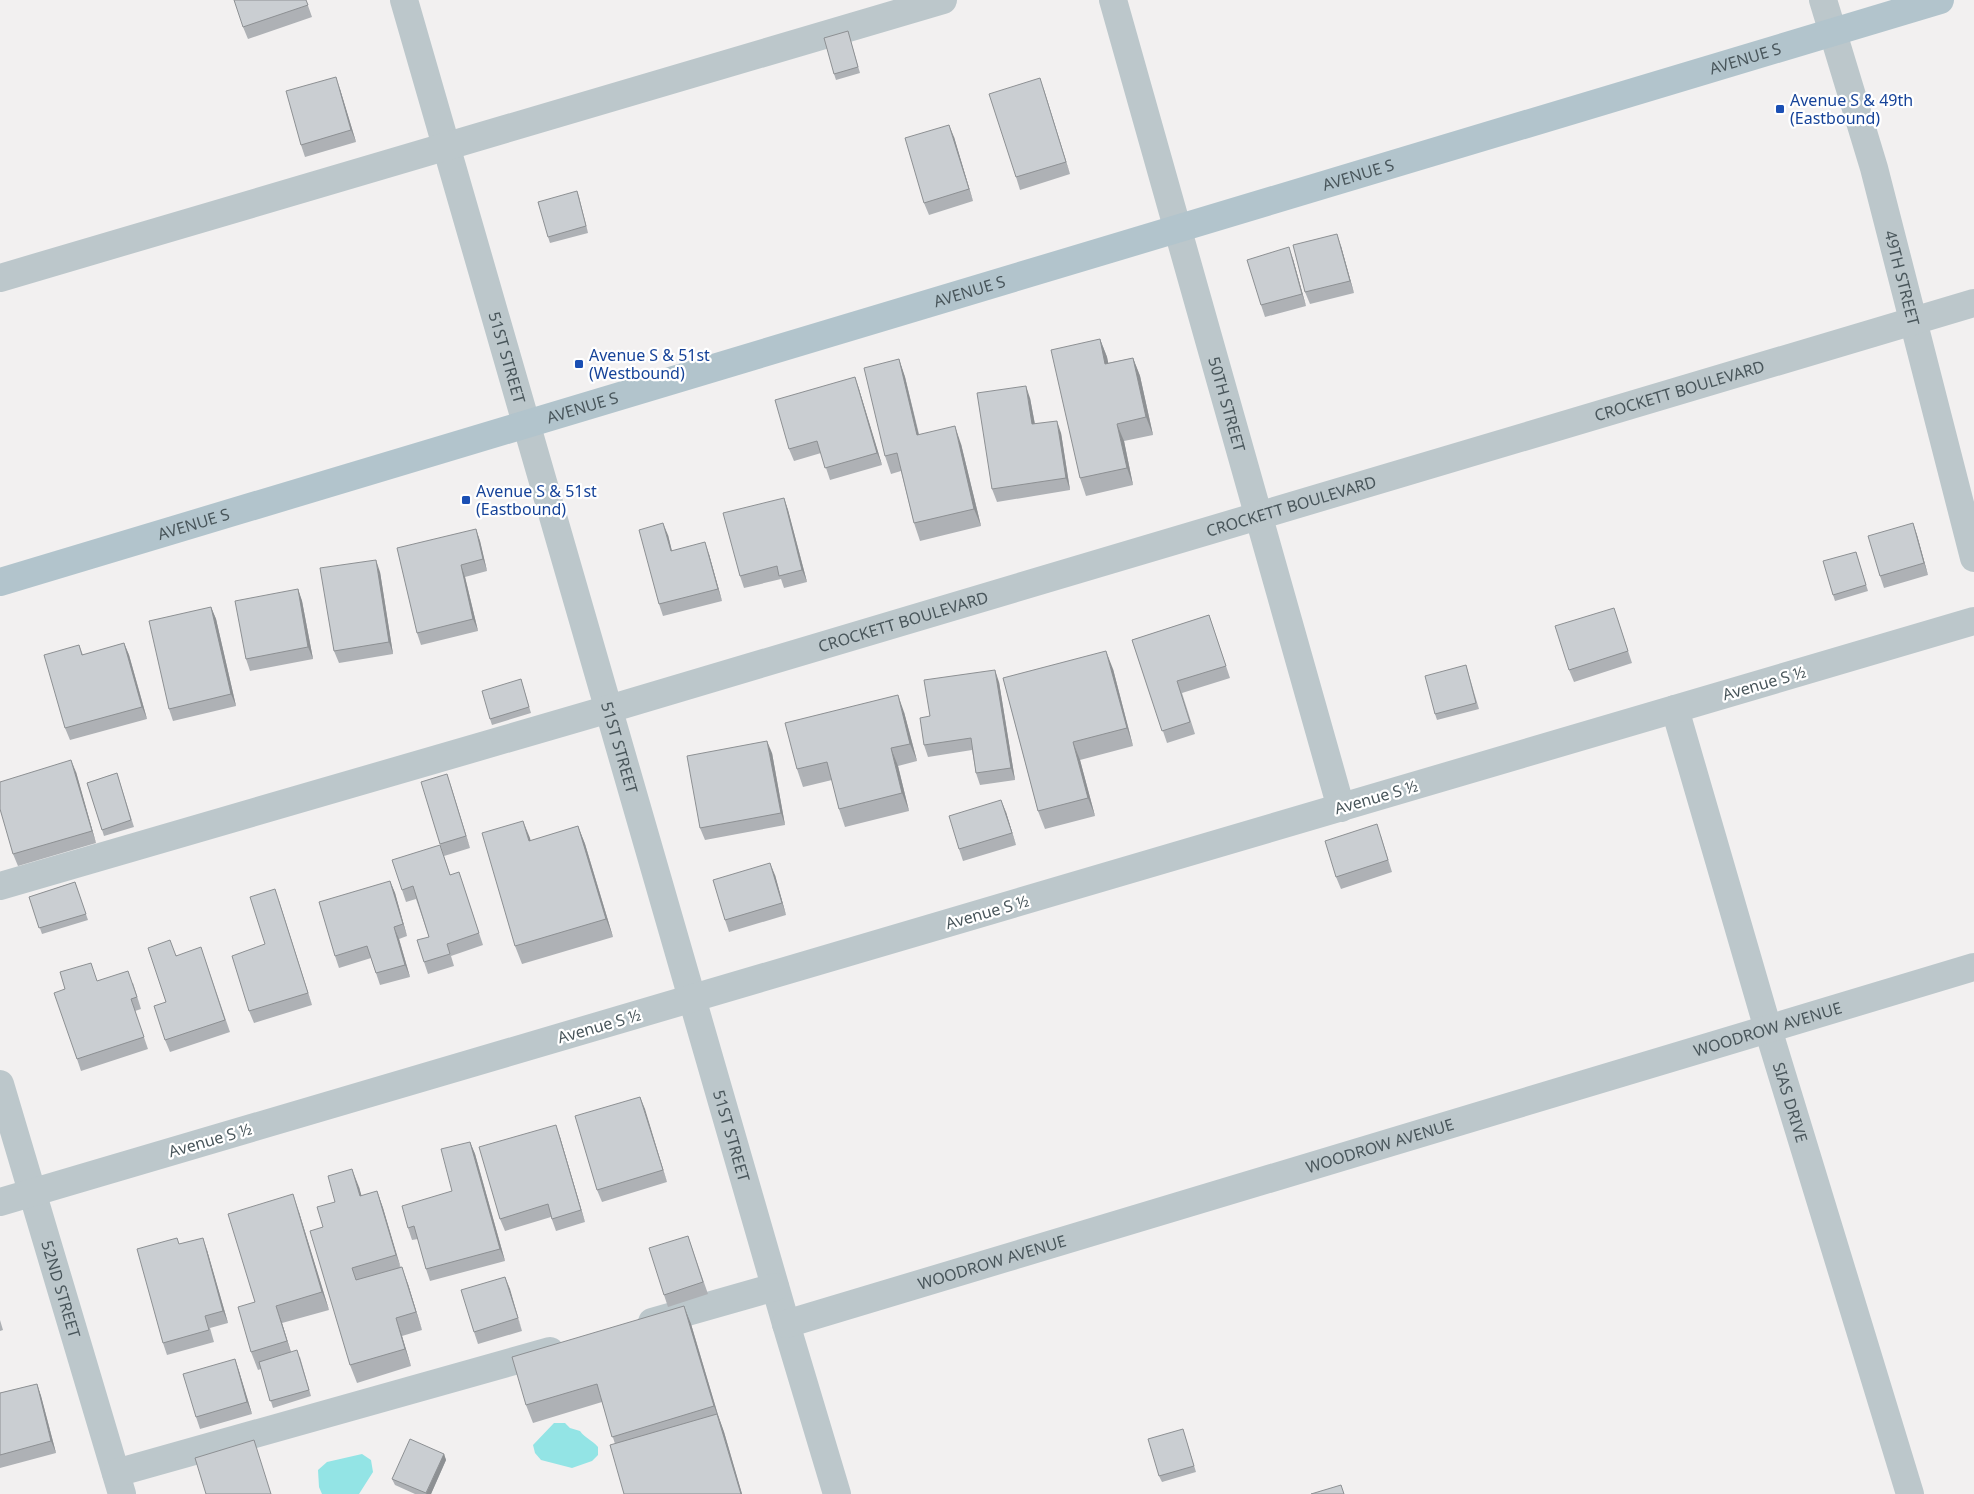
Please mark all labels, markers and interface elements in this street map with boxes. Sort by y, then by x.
street label: AVENUE S [1707,37,1784,80]
place label: Avenue S & 49th (Eastbound) [1790,89,1913,129]
marker: Avenue S & 49th (Eastbound) [1774,103,1786,115]
street label: AVENUE S [1320,153,1397,196]
street label: 49TH STREET [1879,228,1925,328]
street label: AVENUE S [931,270,1008,312]
street label: 51ST STREET [483,309,531,406]
place label: Avenue S & 51st (Westbound) [589,344,710,384]
street label: 50TH STREET [1203,354,1251,454]
street label: CROCKETT BOULEVARD [1592,355,1767,426]
marker: Avenue S & 51st (Westbound) [573,358,585,370]
street label: AVENUE S [544,386,621,428]
street label: CROCKETT BOULEVARD [1204,470,1379,542]
place label: Avenue S & 51st (Eastbound) [476,480,597,520]
marker: Avenue S & 51st (Eastbound) [460,494,472,506]
street label: AVENUE S [155,503,232,545]
street label: CROCKETT BOULEVARD [815,586,991,657]
street label: Avenue S ½ [1720,661,1808,705]
street label: 51ST STREET [596,699,643,796]
street label: Avenue S ½ [1332,775,1420,819]
street label: Avenue S ½ [943,890,1031,934]
street label: WOODROW AVENUE [1691,996,1844,1062]
street label: Avenue S ½ [555,1004,643,1048]
street label: SIAS DRIVE [1768,1059,1813,1145]
street label: 51ST STREET [708,1087,755,1184]
street label: WOODROW AVENUE [1303,1113,1457,1178]
street label: Avenue S ½ [166,1118,254,1162]
street label: WOODROW AVENUE [915,1229,1069,1295]
street label: 52ND STREET [36,1238,86,1341]

